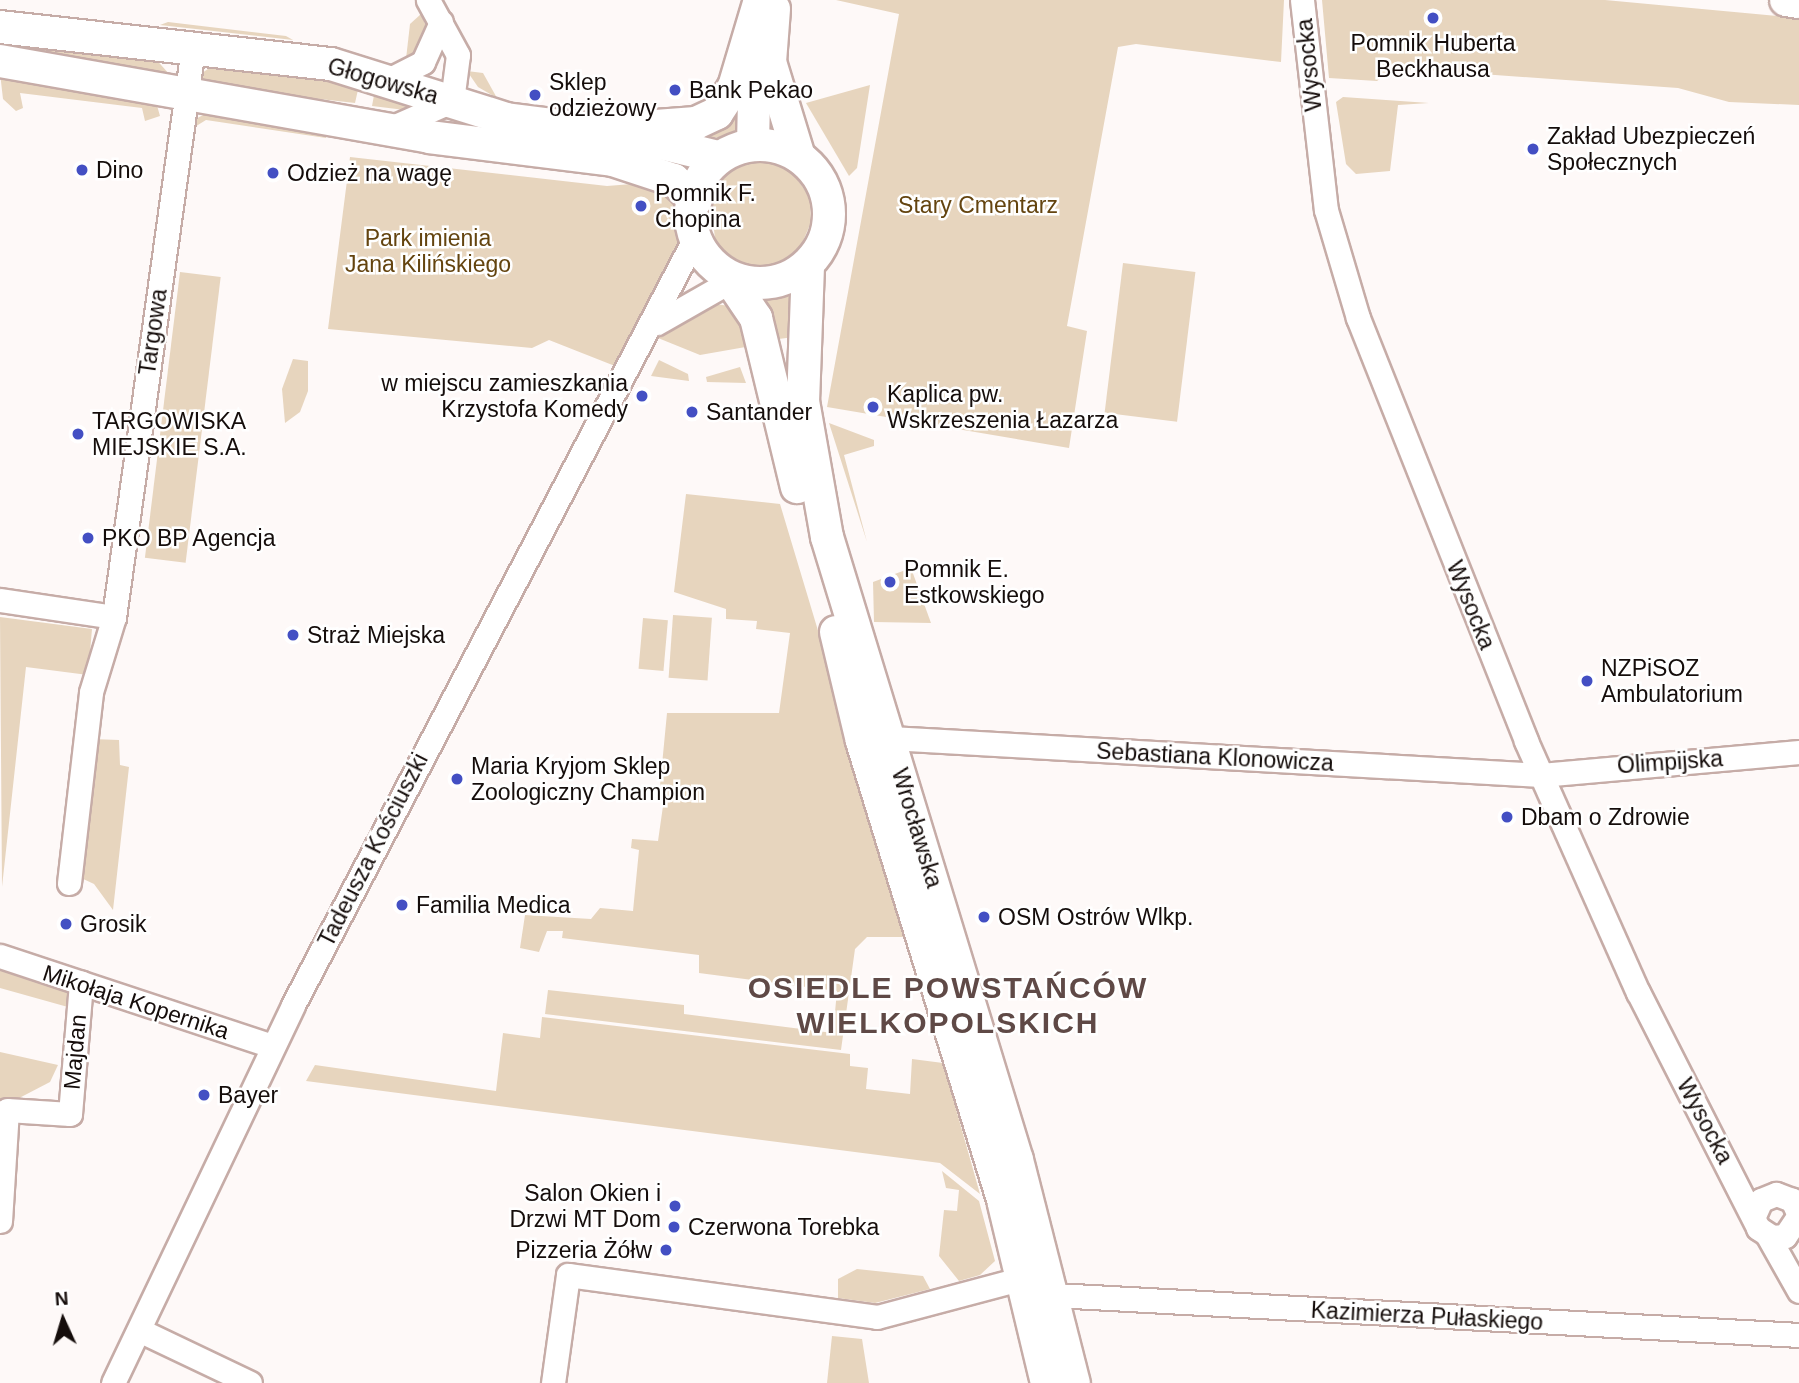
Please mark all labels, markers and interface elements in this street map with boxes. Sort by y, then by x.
marker: Pomnik Huberta Beckhausa [1425,10,1441,26]
street label: Wysocka [1290,17,1328,113]
place label: Pomnik Huberta Beckhausa [1351,29,1515,83]
street label: Głogowska [325,52,441,110]
place label: Sklep odzieżowy [549,68,656,122]
place label: Bank Pekao [689,76,813,104]
marker: Bank Pekao [667,82,683,98]
marker: Sklep odzieżowy [527,87,543,103]
place label: Zakład Ubezpieczeń Społecznych [1547,122,1755,176]
marker: Zakład Ubezpieczeń Społecznych [1525,141,1541,157]
place label: Dino [96,156,143,184]
place label: Odzież na wagę [287,159,452,187]
marker: Dino [74,162,90,178]
marker: Odzież na wagę [265,165,281,181]
place label: Pomnik F. Chopina [655,179,756,233]
park label: Stary Cmentarz [898,191,1058,219]
marker: Pomnik F. Chopina [633,198,649,214]
park label: Park imienia Jana Kilińskiego [345,224,511,278]
street label: Targowa [133,287,173,377]
place label: w miejscu zamieszkania Krzystofa Komedy [381,369,628,423]
place label: Kaplica pw. Wskrzeszenia Łazarza [887,380,1118,434]
marker: w miejscu zamieszkania Krzystofa Komedy [634,388,650,404]
place label: Santander [706,398,812,426]
marker: Kaplica pw. Wskrzeszenia Łazarza [865,399,881,415]
marker: Santander [684,404,700,420]
place label: TARGOWISKA MIEJSKIE S.A. [92,407,247,461]
marker: TARGOWISKA MIEJSKIE S.A. [70,426,86,442]
place label: PKO BP Agencja [102,524,277,552]
marker: PKO BP Agencja [80,530,96,546]
place label: Pomnik E. Estkowskiego [904,555,1045,609]
street label: Wysocka [1441,557,1501,653]
marker: Pomnik E. Estkowskiego [882,574,898,590]
place label: Straż Miejska [307,621,445,649]
marker: Straż Miejska [285,627,301,643]
place label: NZPiSOZ Ambulatorium [1601,654,1743,708]
marker: NZPiSOZ Ambulatorium [1579,673,1595,689]
street label: Sebastiana Klonowicza [1096,737,1334,777]
street label: Olimpijska [1616,745,1724,779]
street label: Tadeusza Kościuszki [312,749,434,951]
place label: Maria Kryjom Sklep Zoologiczny Champion [471,752,705,806]
street label: Wrocławska [886,765,948,891]
marker: Maria Kryjom Sklep Zoologiczny Champion [449,771,465,787]
place label: Dbam o Zdrowie [1521,803,1690,831]
marker: Dbam o Zdrowie [1499,809,1515,825]
place label: Familia Medica [416,891,571,919]
marker: Familia Medica [394,897,410,913]
place label: OSM Ostrów Wlkp. [998,903,1194,931]
marker: OSM Ostrów Wlkp. [976,909,992,925]
place label: Grosik [80,910,146,938]
marker: Grosik [58,916,74,932]
street label: Mikołaja Kopernika [39,959,233,1045]
district label: OSIEDLE POWSTAŃCÓW WIELKOPOLSKICH [750,970,1146,1040]
street label: Majdan [58,1013,92,1091]
street label: Wysocka [1671,1073,1739,1169]
place label: Bayer [218,1081,278,1109]
marker: Bayer [196,1087,212,1103]
place label: Salon Okien i Drzwi MT Dom [509,1179,661,1233]
marker: Salon Okien i Drzwi MT Dom [667,1198,683,1214]
place label: Czerwona Torebka [688,1213,880,1241]
marker: Czerwona Torebka [666,1219,682,1235]
place label: Pizzeria Żółw [515,1236,652,1264]
marker: Pizzeria Żółw [658,1242,674,1258]
north arrow [28,1285,98,1355]
text: N [54,1288,69,1310]
street label: Kazimierza Pułaskiego [1310,1296,1544,1336]

